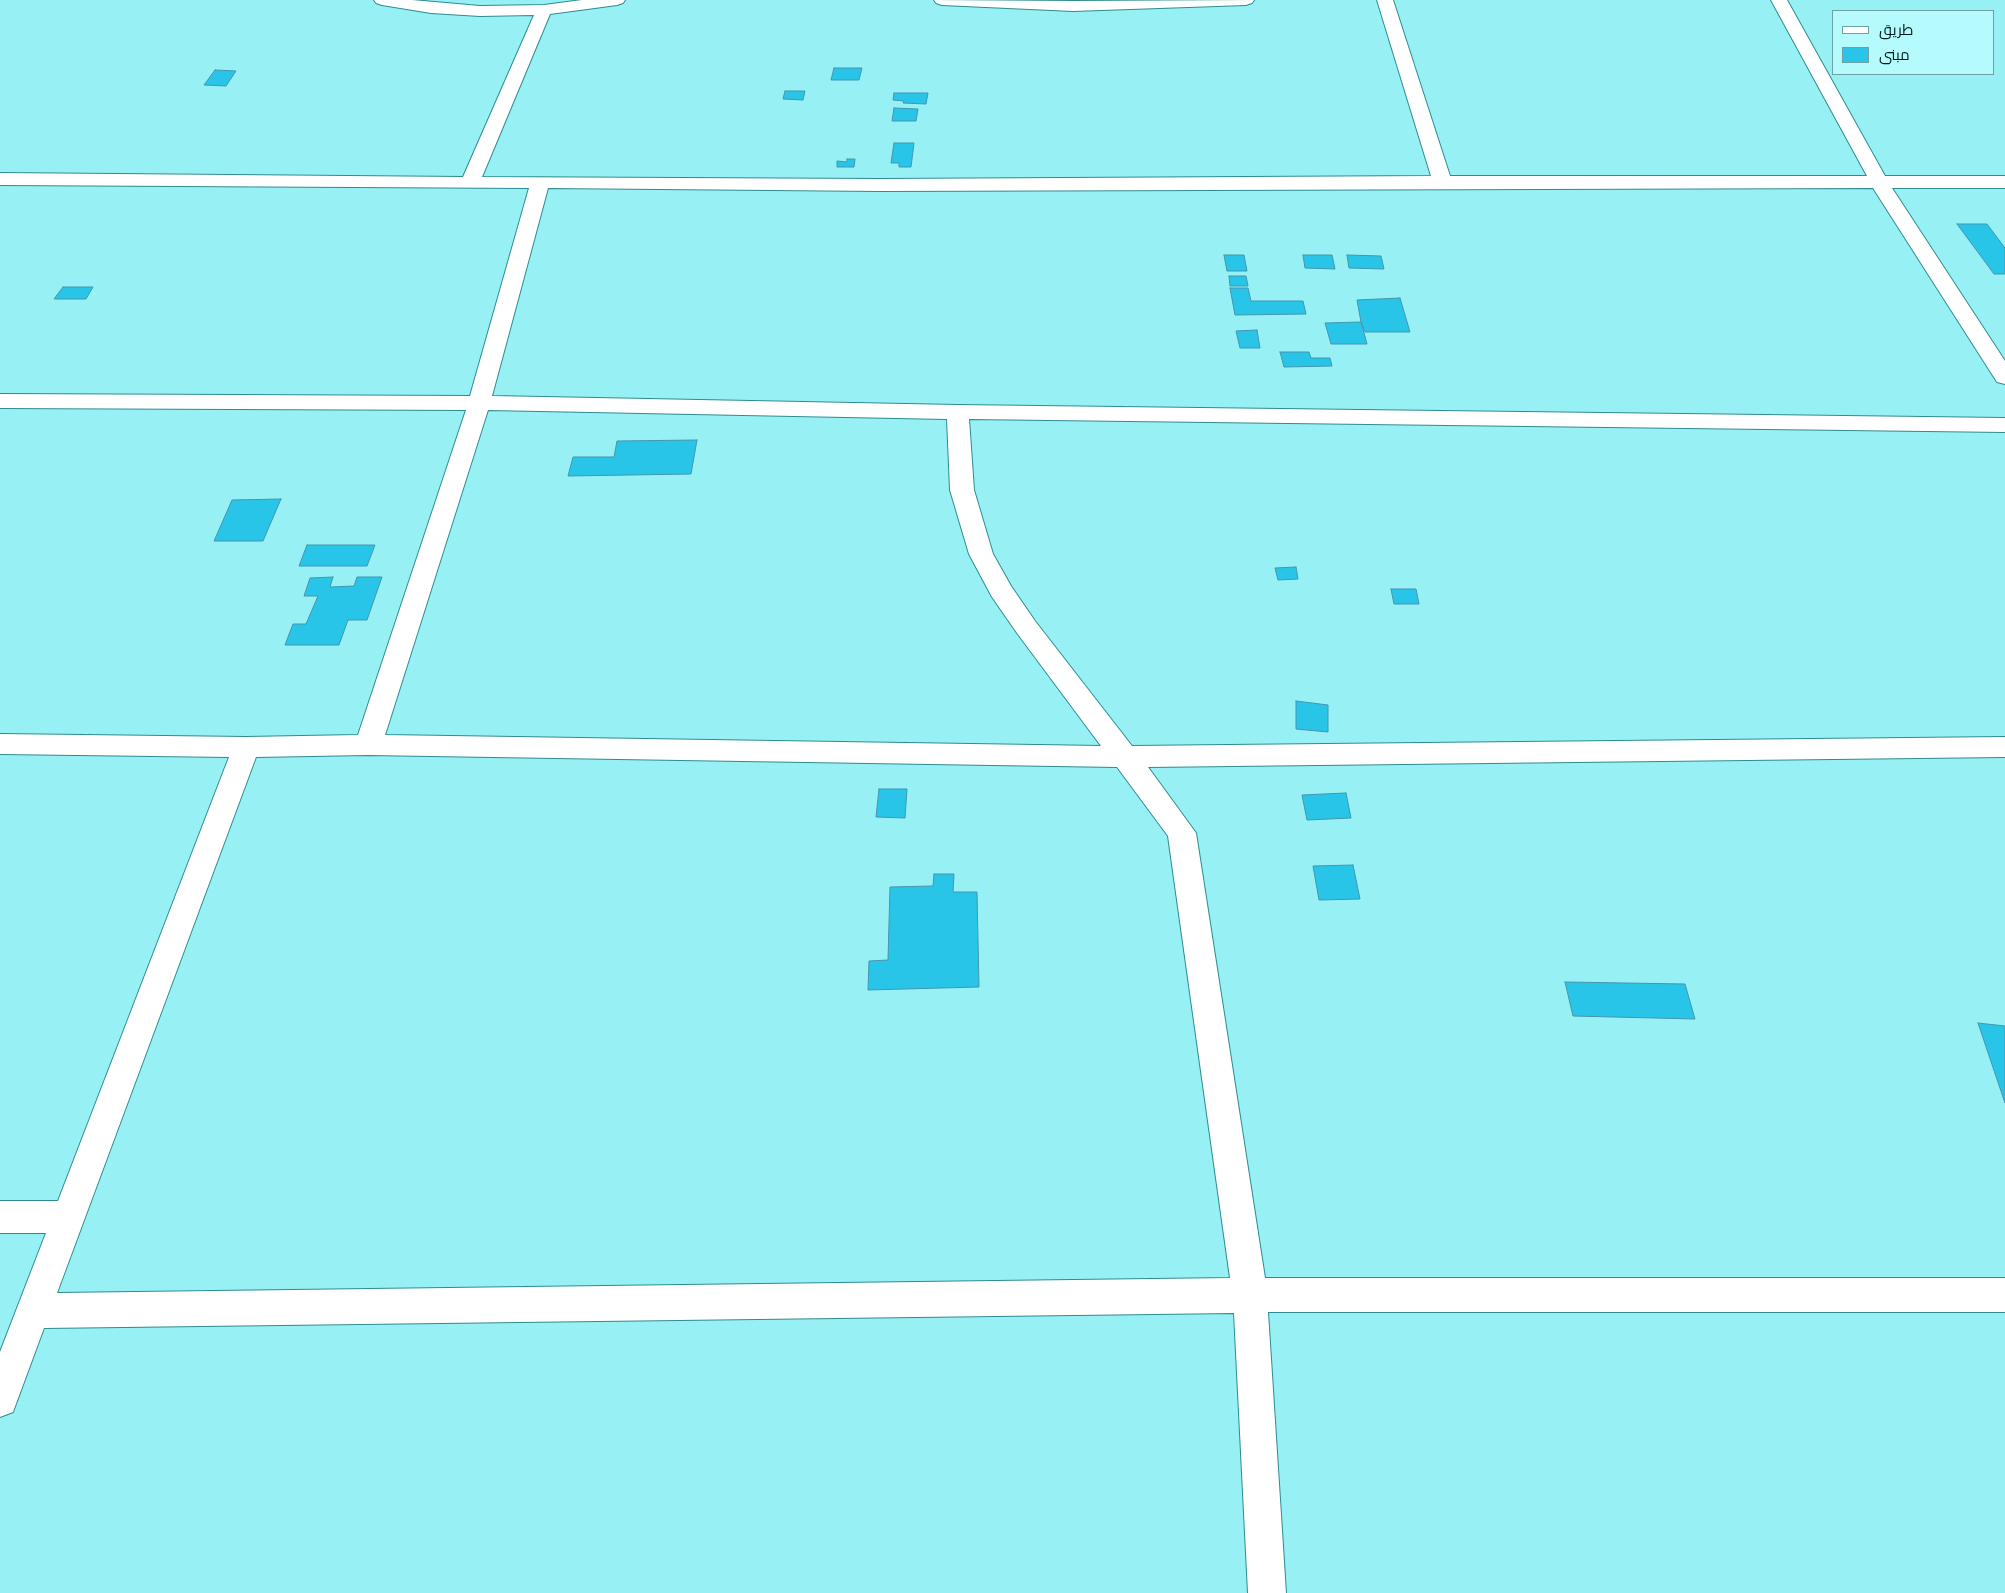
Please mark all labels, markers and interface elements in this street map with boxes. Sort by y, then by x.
legend [1832,10,1995,75]
text: طريق [1879,20,1913,40]
text: مبنى [1879,45,1910,65]

